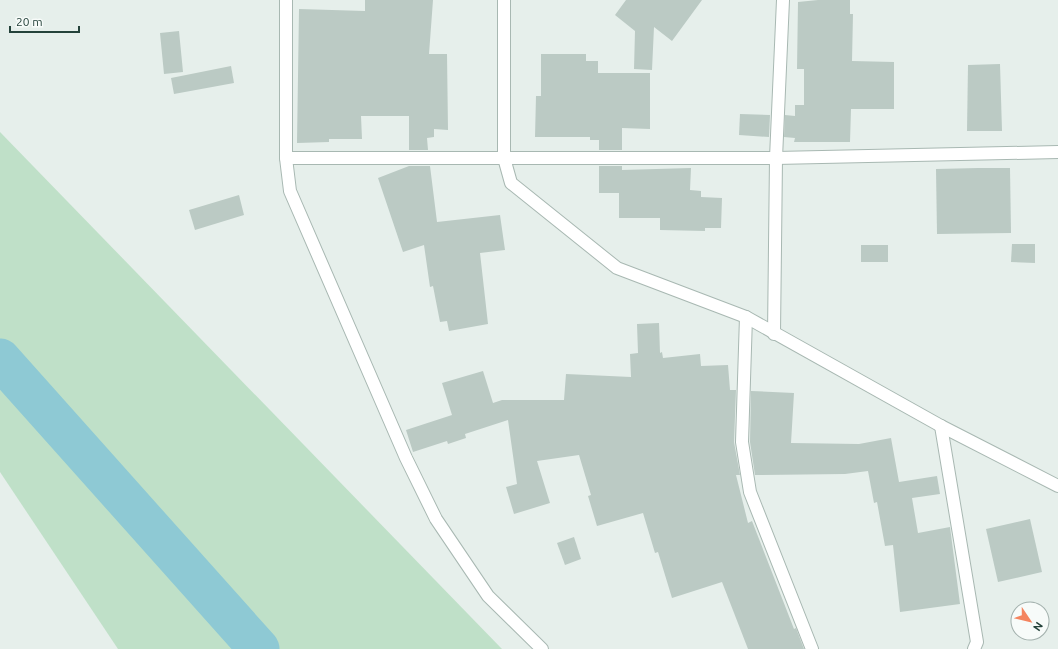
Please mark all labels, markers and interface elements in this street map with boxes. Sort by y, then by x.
scale bar [10,8,79,34]
text: 20 m [16,15,43,28]
north arrow [1010,601,1050,641]
text: N [1031,620,1045,634]

